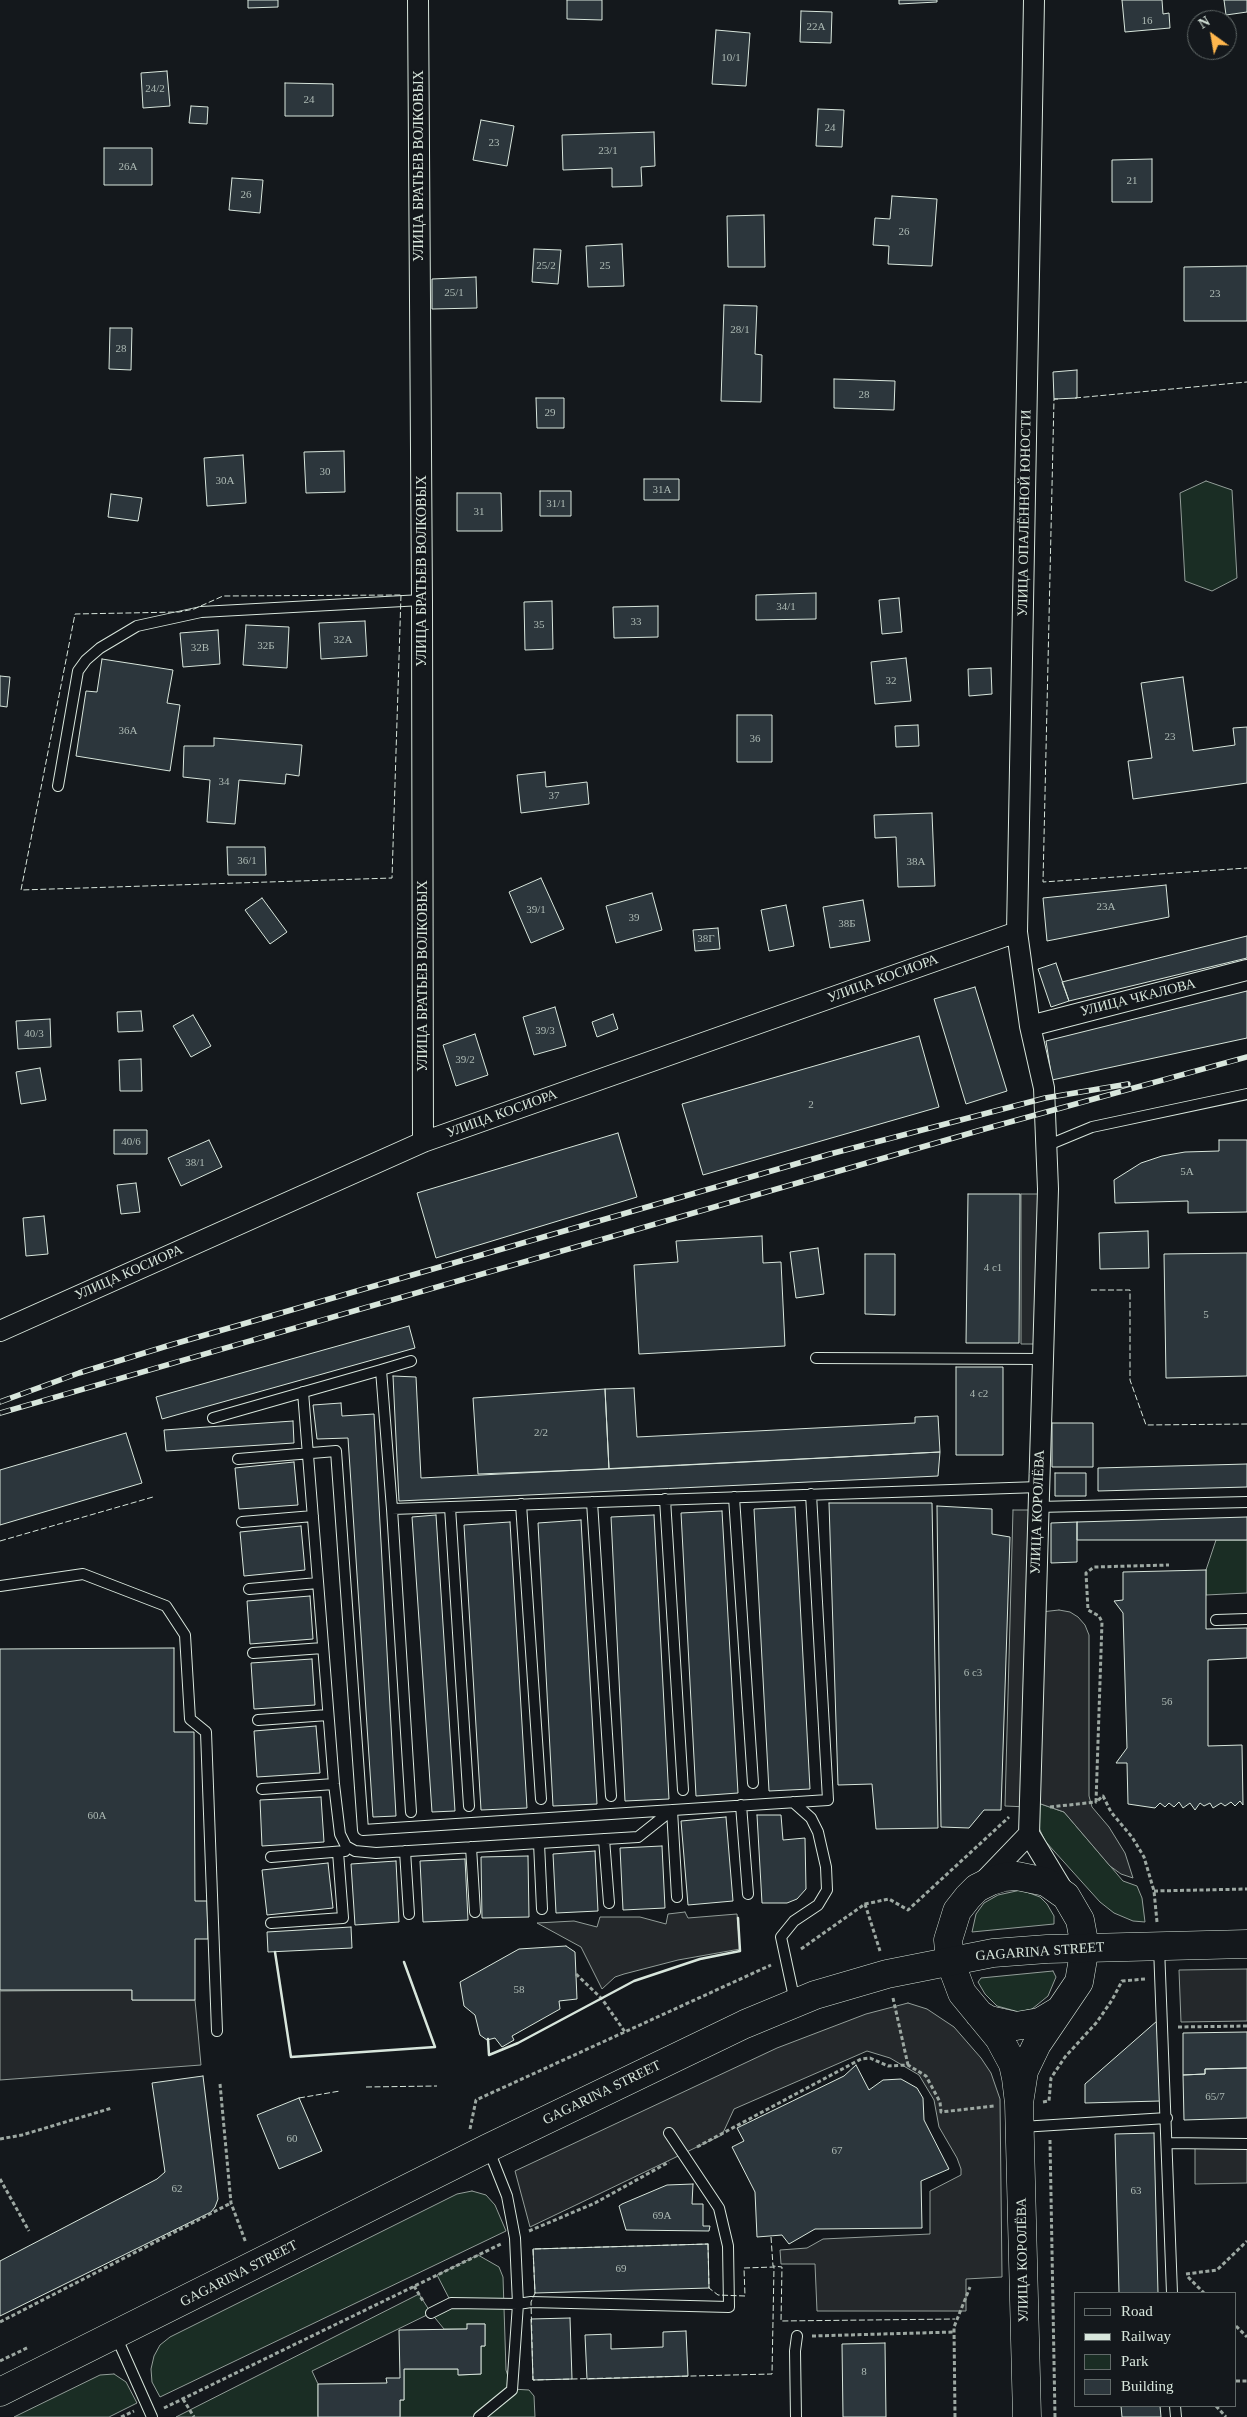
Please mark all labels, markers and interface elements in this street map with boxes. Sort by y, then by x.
north arrow [1187,10,1237,60]
house number: 16 [1142,14,1152,28]
text: N [1196,14,1213,32]
house number: 22А [807,20,825,34]
house number: 10/1 [721,51,741,65]
street label: УЛИЦА БРАТЬЕВ ВОЛКОВЫХ [411,70,427,262]
house number: 24/2 [145,82,165,96]
house number: 24 [304,93,314,107]
house number: 24 [824,121,836,135]
house number: 23 [488,136,499,150]
house number: 23/1 [598,144,618,158]
house number: 26А [119,160,137,174]
house number: 21 [1126,174,1138,188]
house number: 26 [240,188,252,202]
house number: 26 [899,225,910,239]
house number: 25/2 [536,259,556,273]
house number: 25 [600,259,610,273]
house number: 25/1 [444,286,464,300]
house number: 23 [1210,287,1220,301]
house number: 28/1 [730,323,750,337]
house number: 28 [115,342,126,356]
house number: 28 [859,388,870,402]
house number: 29 [544,406,556,420]
street label: УЛИЦА ОПАЛЁННОЙ ЮНОСТИ [1015,409,1035,617]
house number: 30 [320,465,330,479]
house number: 30А [216,474,234,488]
street label: УЛИЦА БРАТЬЕВ ВОЛКОВЫХ [414,475,430,667]
house number: 31А [653,483,671,497]
house number: 31/1 [546,497,566,511]
house number: 31 [474,505,484,519]
house number: 34/1 [776,600,796,614]
house number: 33 [630,615,642,629]
house number: 35 [534,618,544,632]
house number: 32А [334,633,352,647]
house number: 32Б [257,639,275,653]
house number: 32В [191,641,209,655]
house number: 32 [886,674,896,688]
house number: 36А [119,724,137,738]
house number: 23 [1164,730,1176,744]
house number: 36 [750,732,760,746]
house number: 34 [218,775,230,789]
house number: 37 [548,789,560,803]
house number: 36/1 [237,854,257,868]
house number: 38А [907,855,925,869]
street label: УЛИЦА БРАТЬЕВ ВОЛКОВЫХ [415,880,431,1072]
house number: 23А [1097,900,1115,914]
house number: 39/1 [526,903,546,917]
house number: 39 [628,911,640,925]
house number: 38Б [838,917,856,931]
house number: 38Г [697,932,715,946]
street label: УЛИЦА КОСИОРА [825,951,941,1007]
street label: УЛИЦА ЧКАЛОВА [1079,976,1197,1020]
house number: 39/3 [535,1024,555,1038]
house number: 40/3 [24,1027,44,1041]
house number: 39/2 [455,1053,475,1067]
street label: УЛИЦА КОСИОРА [444,1086,560,1142]
house number: 2 [808,1098,814,1112]
house number: 40/6 [121,1135,141,1149]
house number: 38/1 [185,1156,205,1170]
house number: 5А [1180,1165,1194,1179]
street label: УЛИЦА КОСИОРА [72,1242,186,1304]
house number: 4 с1 [984,1261,1002,1275]
house number: 5 [1203,1308,1209,1322]
house number: 4 с2 [970,1387,988,1401]
house number: 2/2 [534,1426,548,1440]
street label: УЛИЦА КОРОЛЁВА [1027,1449,1049,1575]
house number: 6 с3 [964,1666,982,1680]
house number: 56 [1162,1695,1172,1709]
house number: 60А [88,1809,106,1823]
street label: GAGARINA STREET [975,1939,1105,1965]
house number: 58 [514,1983,524,1997]
street label: GAGARINA STREET [540,2057,664,2129]
house number: 65/7 [1205,2090,1225,2104]
house number: 60 [286,2132,298,2146]
house number: 67 [832,2144,842,2158]
house number: 62 [172,2182,182,2196]
house number: 63 [1130,2184,1142,2198]
street label: УЛИЦА КОРОЛЁВА [1014,2197,1032,2323]
house number: 69А [653,2209,671,2223]
street label: GAGARINA STREET [177,2237,301,2311]
house number: 69 [616,2262,626,2276]
legend [1074,2292,1237,2407]
text: Road [1121,2303,1153,2319]
text: Railway [1121,2328,1171,2344]
text: Park [1121,2353,1149,2369]
house number: 8 [861,2365,867,2379]
text: Building [1121,2378,1174,2394]

